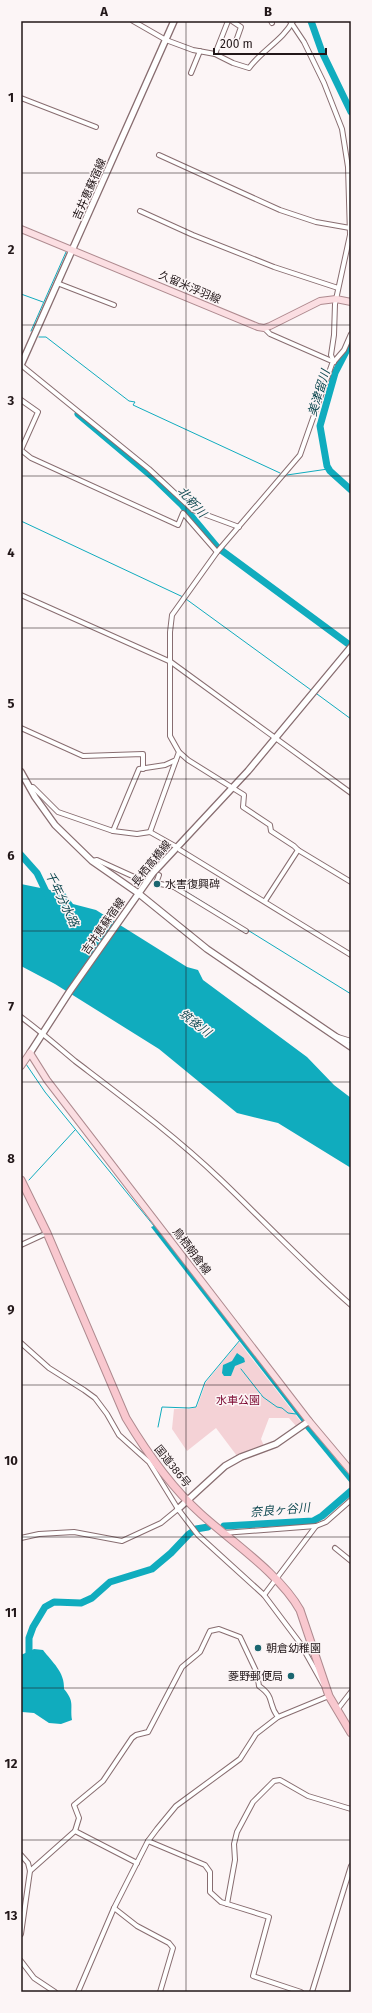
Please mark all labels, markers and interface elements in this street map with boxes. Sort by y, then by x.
text: A [99,4,108,19]
text: B [264,4,272,19]
scale bar [214,30,326,56]
text: 200 m [220,37,253,51]
text: 1 [8,90,14,105]
street label: 吉井恵蘇宿線 [70,156,109,222]
text: 2 [8,242,15,257]
street label: 久留米浮羽線 [157,269,223,306]
water label: 美津留川 [305,366,333,418]
text: 3 [7,393,15,408]
water label: 北新川 [175,484,211,522]
text: 4 [7,545,15,560]
text: 5 [8,696,15,711]
street label: 長栖高橋線 [129,838,174,889]
text: 6 [7,848,15,863]
water label: 千年分水路 [43,869,82,930]
place label: 水害復興碑 [165,878,220,891]
marker: 水害復興碑 [152,879,162,889]
street label: 吉井恵蘇宿線 [79,896,128,957]
text: 7 [8,999,14,1014]
water label: 筑後川 [176,1007,215,1041]
text: 8 [7,1151,15,1166]
street label: 鳥栖朝倉線 [170,1225,213,1277]
text: 9 [7,1302,15,1317]
park label: 水車公園 [216,1394,260,1407]
street label: 国道386号 [152,1443,194,1490]
text: 10 [4,1453,18,1468]
water label: 奈良ヶ谷川 [249,1500,312,1520]
text: 11 [5,1605,17,1620]
place label: 朝倉幼稚園 [266,1642,321,1655]
marker: 朝倉幼稚園 [253,1643,263,1653]
place label: 菱野郵便局 [228,1670,283,1683]
marker: 菱野郵便局 [286,1671,296,1681]
text: 12 [5,1756,18,1771]
text: 13 [5,1908,18,1923]

